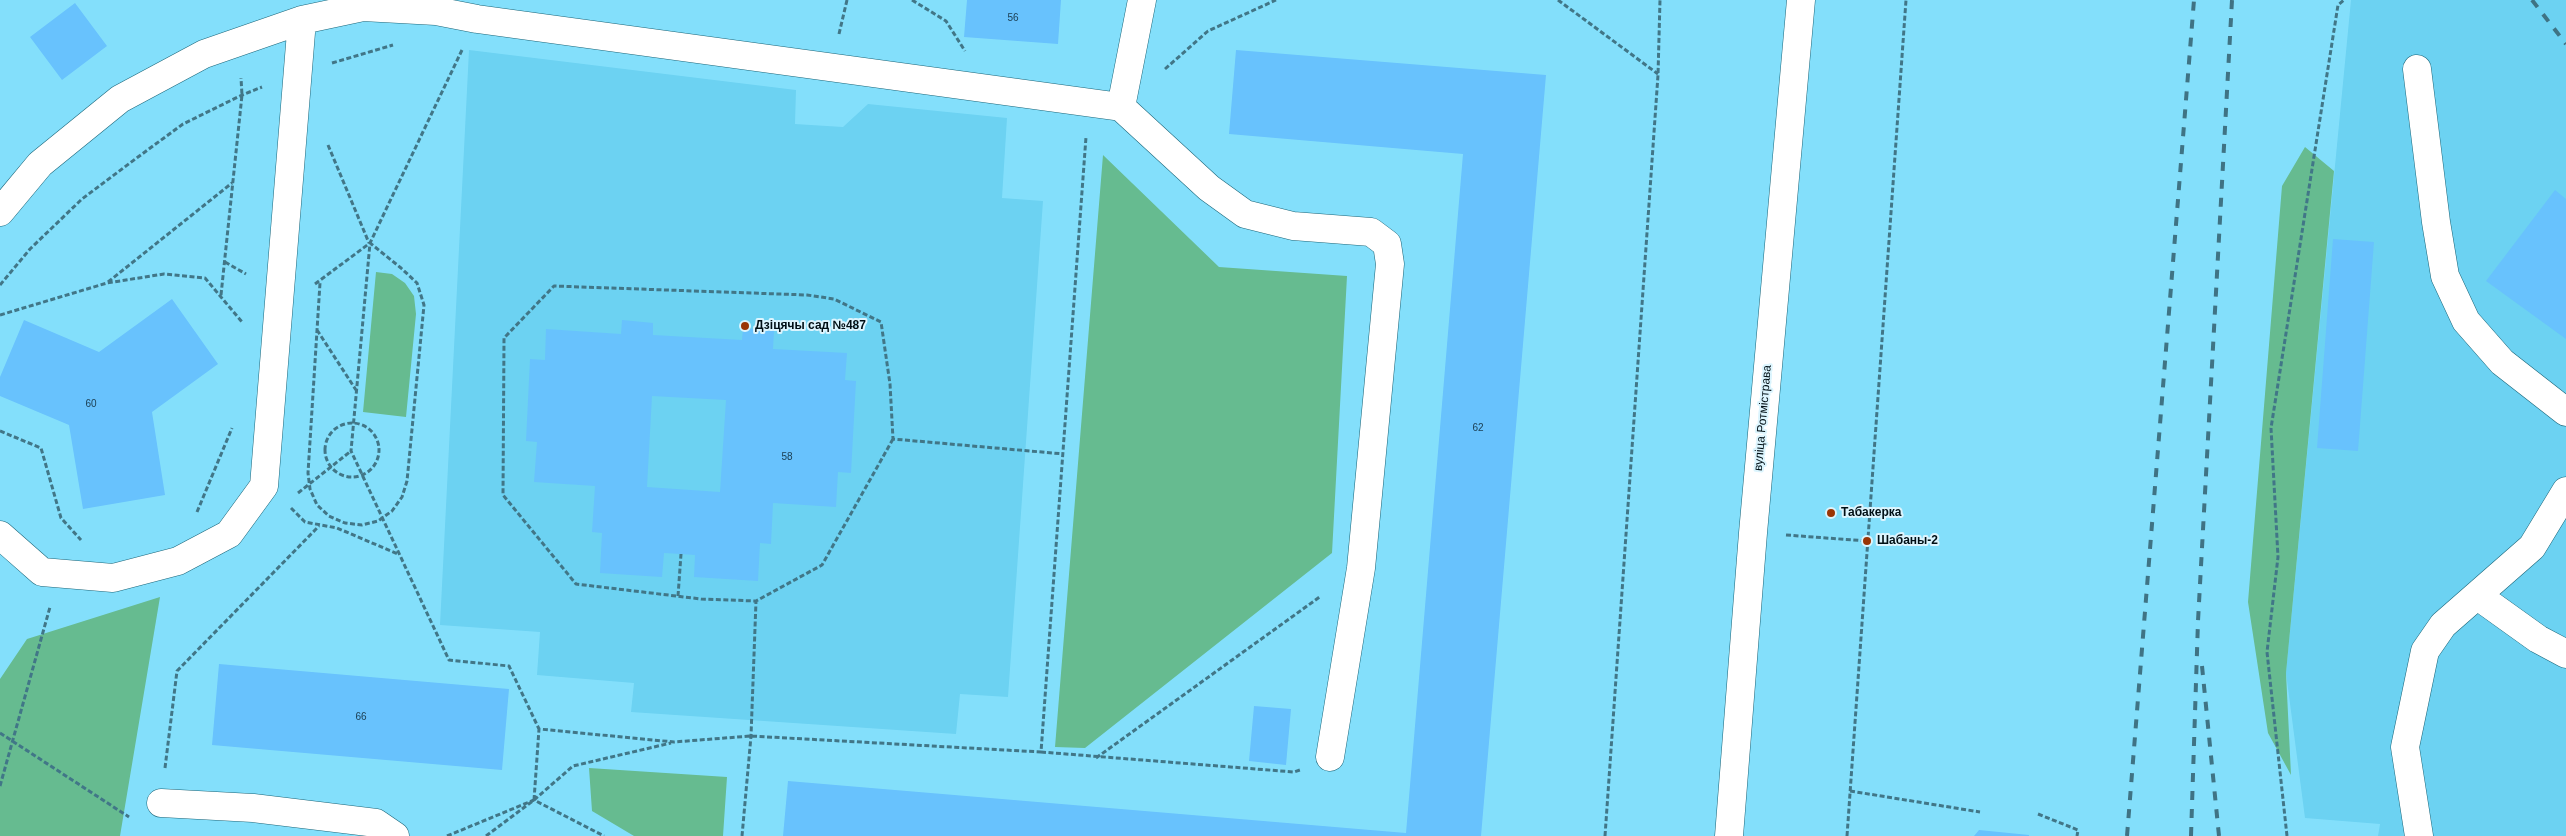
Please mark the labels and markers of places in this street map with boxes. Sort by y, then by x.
place label: Дзіцячы сад №487 [755,319,866,333]
marker: Дзіцячы сад №487 [739,320,751,332]
place label: Табакерка [1841,506,1901,520]
marker: Табакерка [1825,507,1837,519]
place label: Шабаны-2 [1877,534,1938,548]
marker: Шабаны-2 [1861,535,1873,547]

